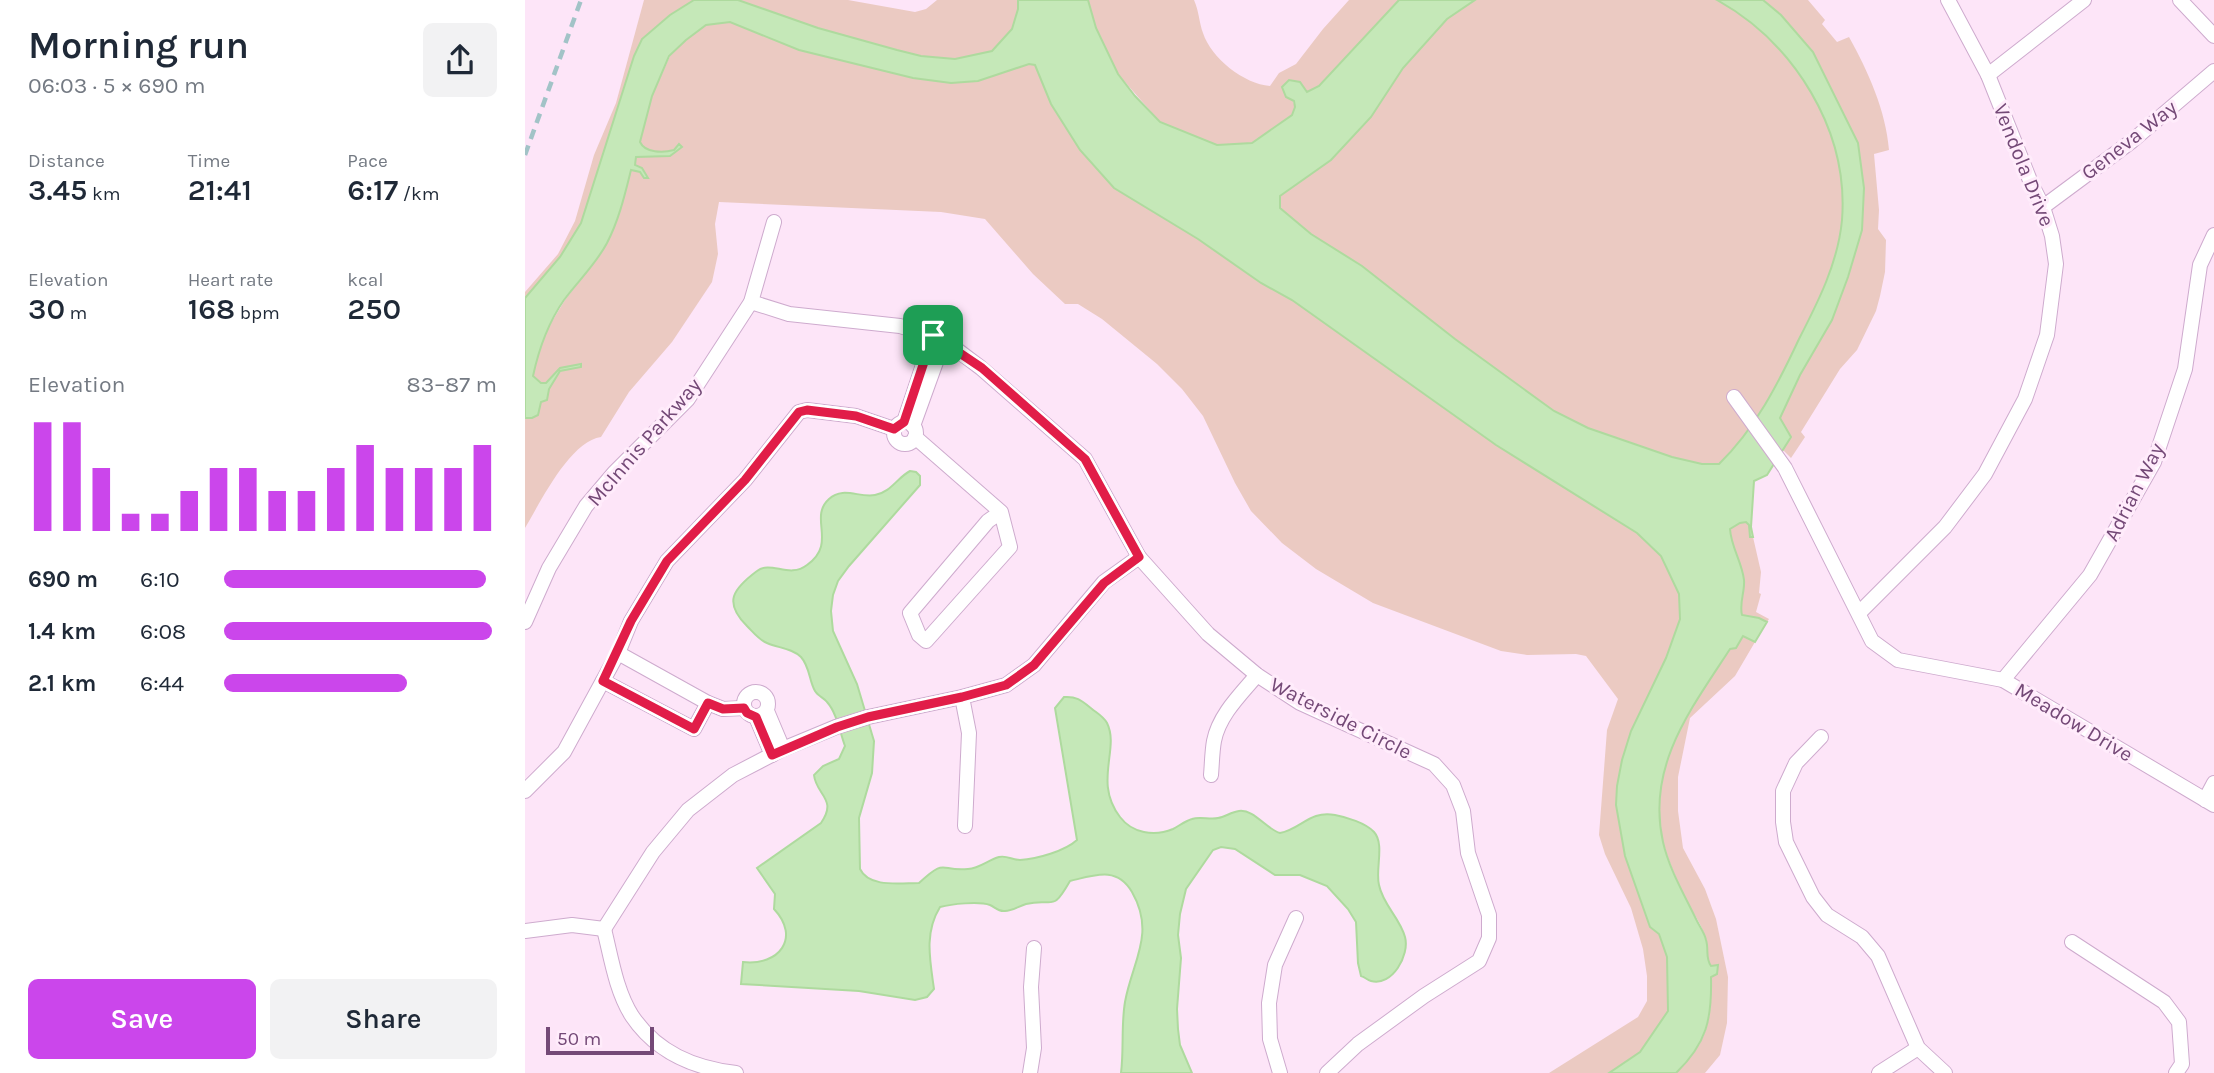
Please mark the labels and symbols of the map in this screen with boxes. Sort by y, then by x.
street label: Geneva Way [2077,95,2182,185]
street label: Vendola Drive [1989,100,2059,230]
pin [903,305,963,365]
street label: McInnis Parkway [582,373,706,511]
street label: Adrian Way [2099,439,2169,545]
street label: Waterside Circle [1266,672,1416,764]
street label: Meadow Drive [2011,677,2137,767]
scale bar [546,1024,655,1056]

